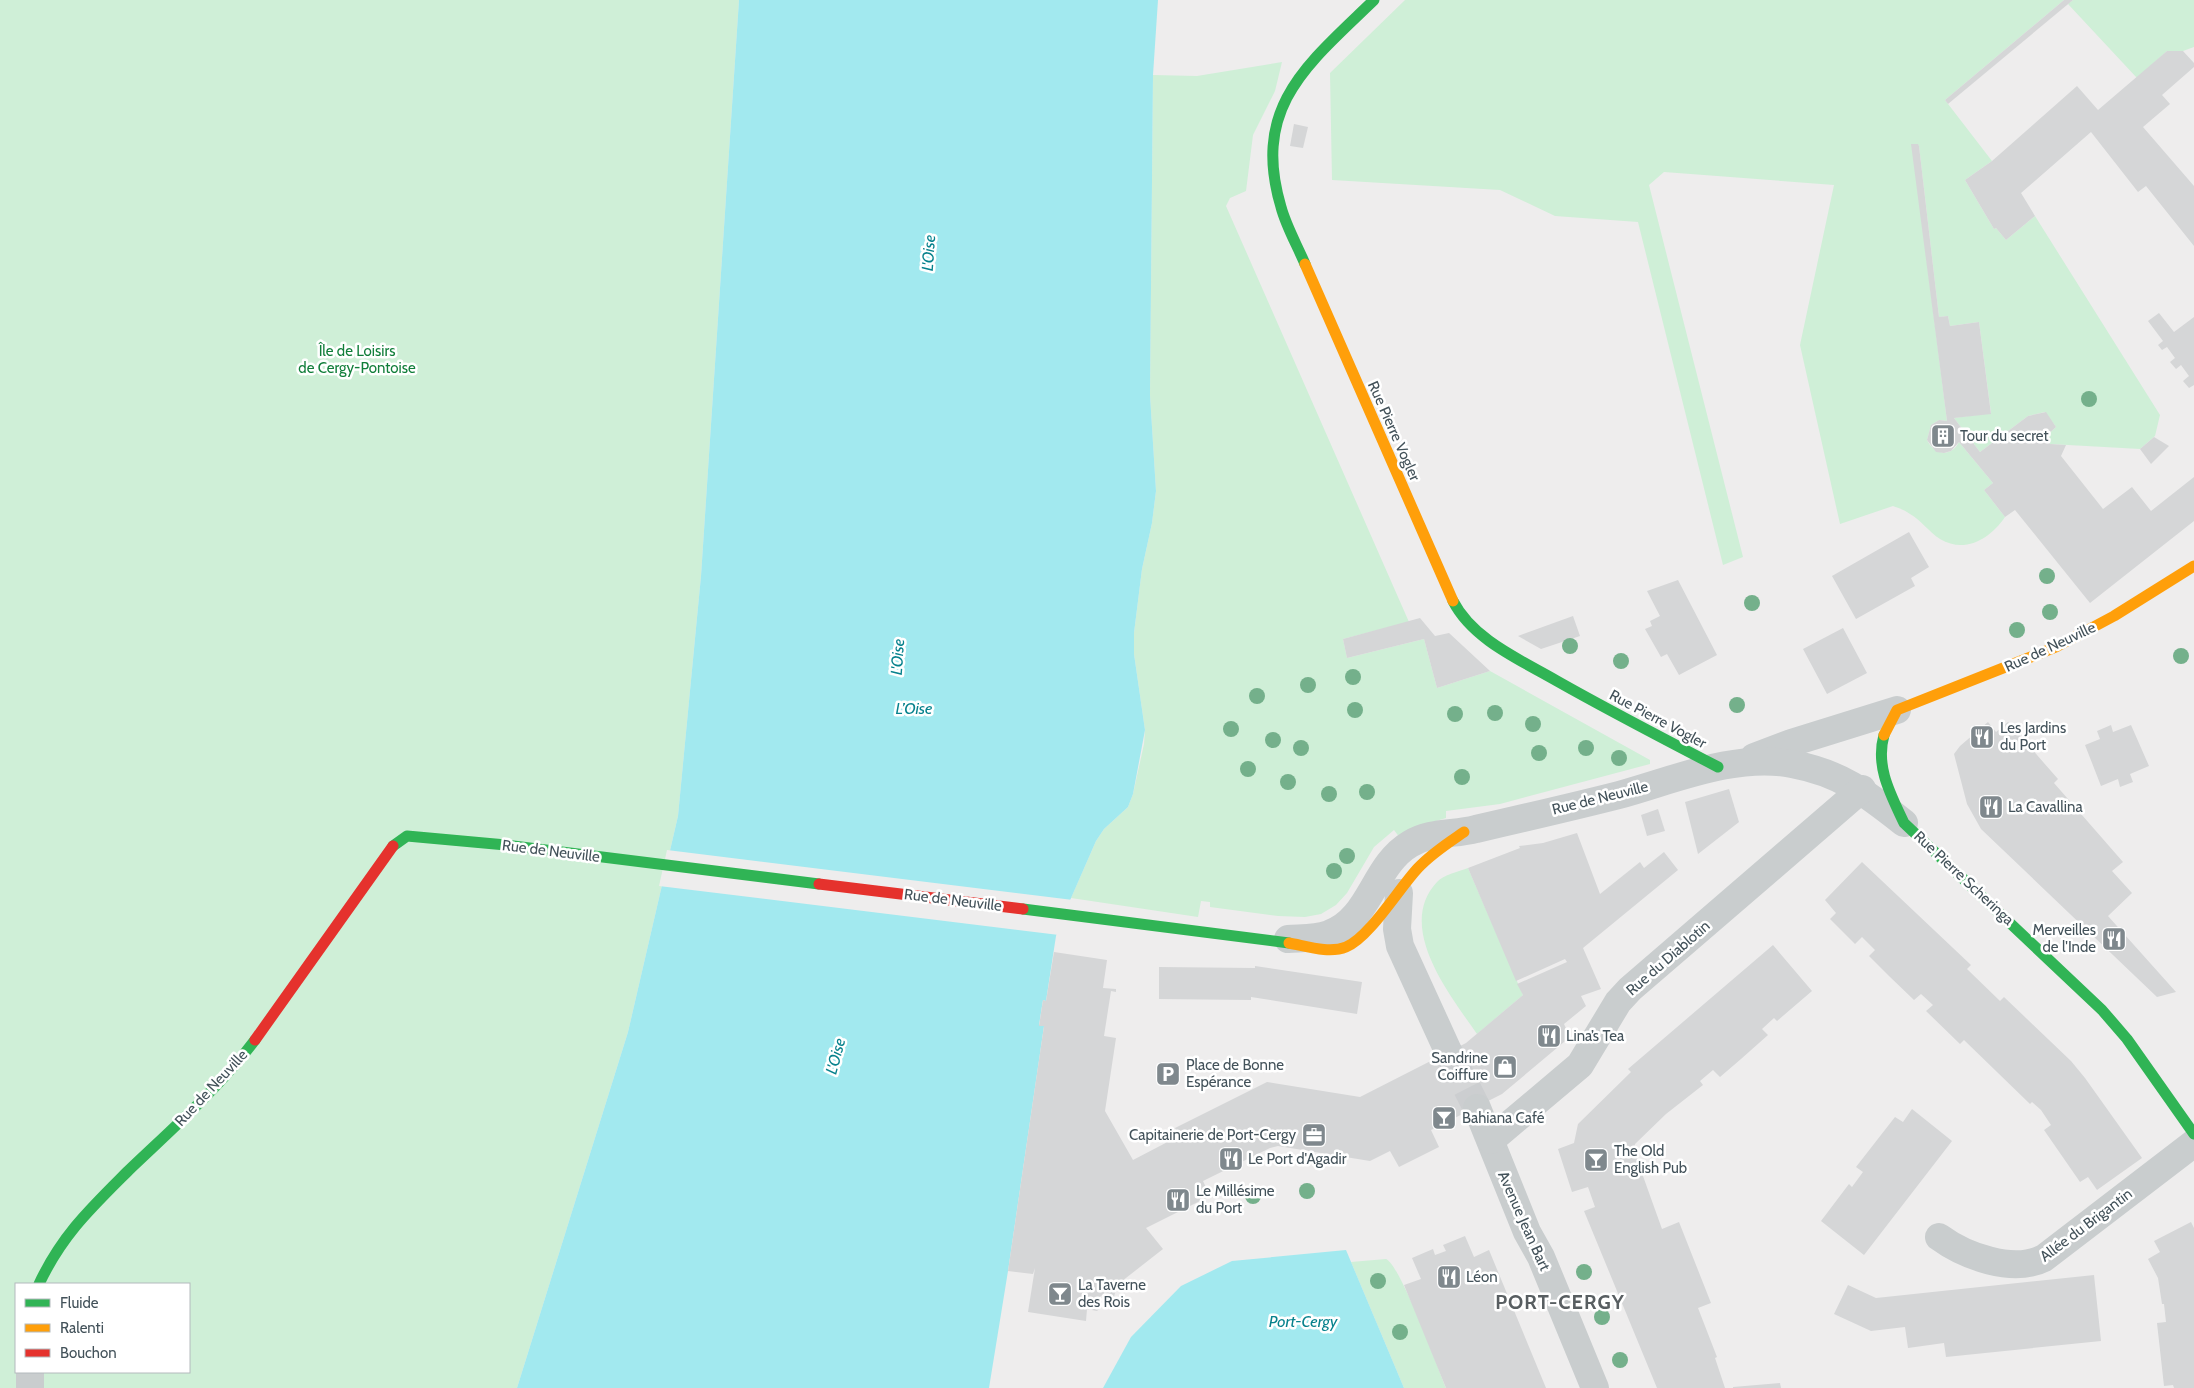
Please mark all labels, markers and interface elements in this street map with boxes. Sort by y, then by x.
water label: L'Oise [918,234,939,272]
park label: Île de Loisirs de Cergy-Pontoise [298,341,416,377]
street label: Rue Pierre Vogler [1364,378,1424,484]
building icon: Tour du secret [1930,423,1956,449]
place label: Tour du secret [1960,427,2049,445]
street label: Rue de Neuville [2002,618,2099,676]
water label: L'Oise [887,638,908,676]
street label: Rue Pierre Vogler [1606,686,1710,752]
water label: L’Oise [896,699,932,718]
place label: Les Jardins du Port [2000,719,2066,754]
restaurant icon: Les Jardins du Port [1969,724,1995,750]
street label: Rue de Neuville [1550,777,1650,819]
restaurant icon: La Cavallina [1978,794,2004,820]
place label: La Cavallina [2008,798,2083,816]
street label: Rue Pierre Scheringa [1910,827,2018,929]
street label: Rue de Neuville [501,836,601,866]
street label: Rue de Neuville [903,885,1003,915]
street label: Rue du Diablotin [1622,917,1714,999]
place label: Merveilles de l'Inde [2033,921,2096,956]
restaurant icon: Merveilles de l'Inde [2101,926,2127,952]
restaurant icon: Lina’s Tea [1536,1023,1562,1049]
place label: Lina’s Tea [1566,1027,1625,1045]
water label: L'Oise [822,1036,849,1076]
street label: Rue de Neuville [171,1046,251,1130]
place label: Sandrine Coiffure [1431,1049,1488,1084]
shop icon: Sandrine Coiffure [1492,1054,1518,1080]
place label: Place de Bonne Espérance [1186,1056,1284,1091]
parking icon: Place de Bonne Espérance [1155,1061,1181,1087]
bar icon: Bahiana Café [1431,1105,1457,1131]
place label: Bahiana Café [1462,1109,1545,1127]
office icon: Capitainerie de Port-Cergy [1301,1122,1327,1148]
place label: Capitainerie de Port-Cergy [1129,1126,1296,1144]
place label: The Old English Pub [1614,1142,1687,1177]
restaurant icon: Le Port d'Agadir [1218,1146,1244,1172]
bar icon: The Old English Pub [1583,1147,1609,1173]
place label: Le Port d'Agadir [1248,1150,1347,1168]
street label: Avenue Jean Bart [1494,1168,1554,1274]
place label: Le Millésime du Port [1196,1182,1275,1217]
street label: Allée du Brigantin [2036,1184,2136,1266]
restaurant icon: Le Millésime du Port [1165,1187,1191,1213]
restaurant icon: Léon [1436,1264,1462,1290]
place label: Léon [1466,1268,1498,1286]
place label: La Taverne des Rois [1078,1276,1146,1311]
bar icon: La Taverne des Rois [1047,1281,1073,1307]
legend [15,1283,190,1373]
district label: PORT-CERGY [1495,1290,1625,1314]
text: Fluide [60,1294,99,1312]
water label: Port-Cergy [1269,1312,1338,1331]
text: Ralenti [60,1319,104,1337]
text: Bouchon [60,1344,117,1362]

